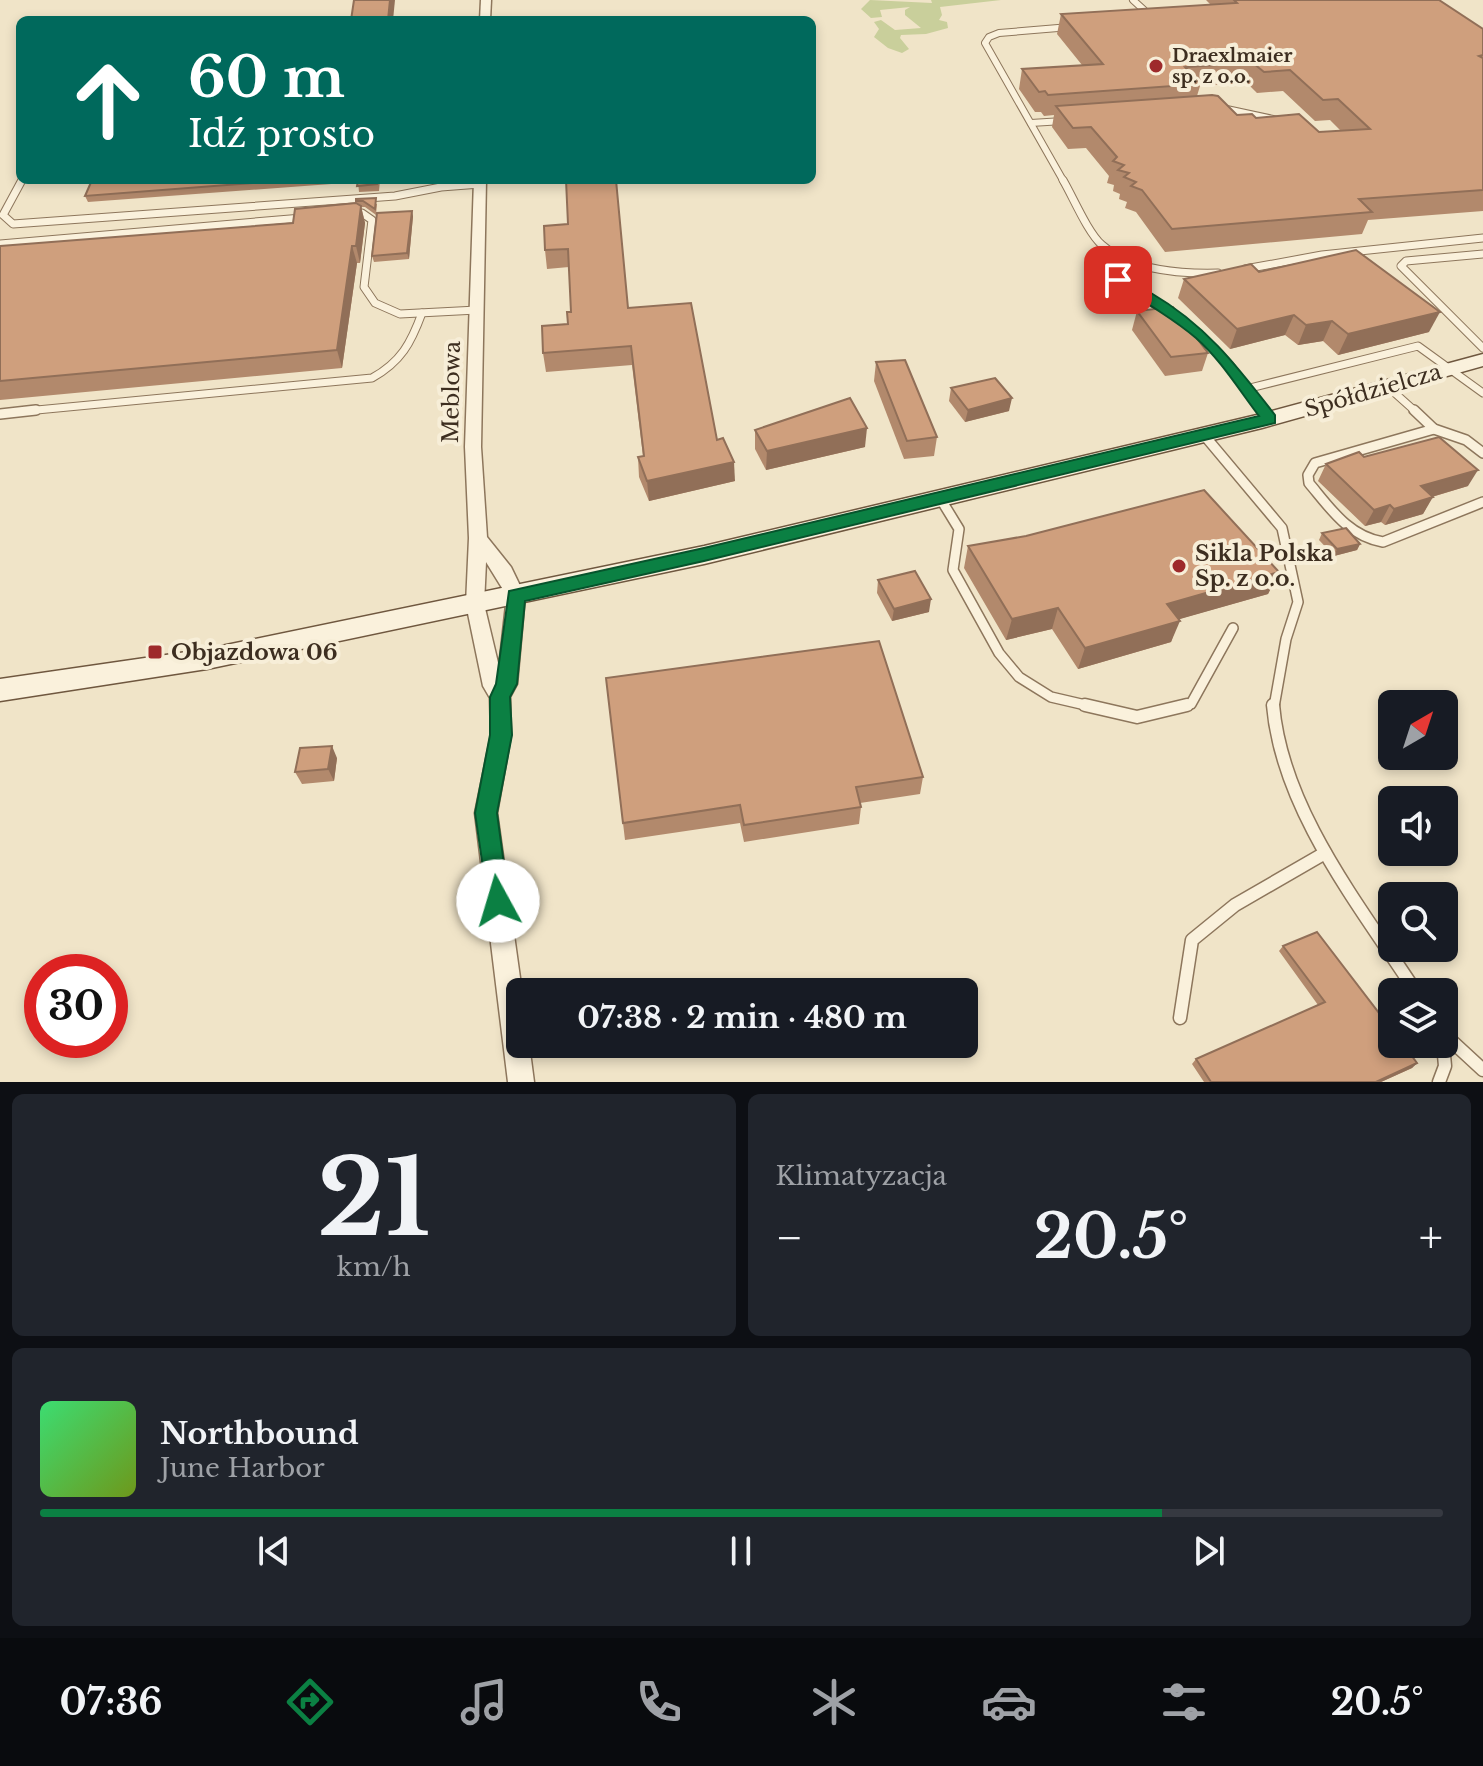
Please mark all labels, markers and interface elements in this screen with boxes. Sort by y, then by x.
text: 60 m [188,43,345,112]
place label: Draexlmaier sp. z o.o. [1172,45,1293,88]
icon: ahead [56,48,160,152]
marker: Draexlmaier sp. z o.o. [1147,57,1165,75]
text: Idź prosto [188,112,375,157]
pin [1084,246,1152,314]
icon: arrive [1096,258,1140,302]
street label: Meblowa [437,340,466,443]
street label: Spółdzielcza [1302,358,1445,423]
place label: Sikla Polska Sp. z o.o. [1195,540,1334,592]
marker: Sikla Polska Sp. z o.o. [1170,557,1188,575]
place label: Objazdowa 06 [171,639,338,666]
marker: Objazdowa 06 [146,643,164,661]
north arrow [1378,690,1458,770]
map controls [1378,690,1458,1058]
button: sound [1378,786,1458,866]
position arrow [456,859,540,943]
button: search [1378,882,1458,962]
speed limit sign: 30 [24,954,128,1058]
button: layers [1378,978,1458,1058]
text: 07:38 · 2 min · 480 m [577,999,907,1036]
text: 21 [317,1134,430,1263]
text: Klimatyzacja [776,1160,947,1192]
text: 20.5° [1034,1200,1188,1274]
text: − [776,1210,803,1265]
text: + [1419,1210,1443,1265]
text: km/h [337,1251,411,1283]
text: Northbound [160,1415,359,1452]
text: June Harbor [160,1452,325,1484]
icon: previous [252,1529,296,1573]
icon: pause [719,1529,763,1573]
icon: next [1187,1529,1231,1573]
icon: directions [282,1674,338,1730]
icon: music [456,1674,512,1730]
icon: phone [631,1674,687,1730]
icon: climate [806,1674,862,1730]
icon: car [981,1674,1037,1730]
icon: filters [1156,1674,1212,1730]
text: 07:36 [59,1680,163,1725]
text: 20.5° [1331,1680,1423,1725]

